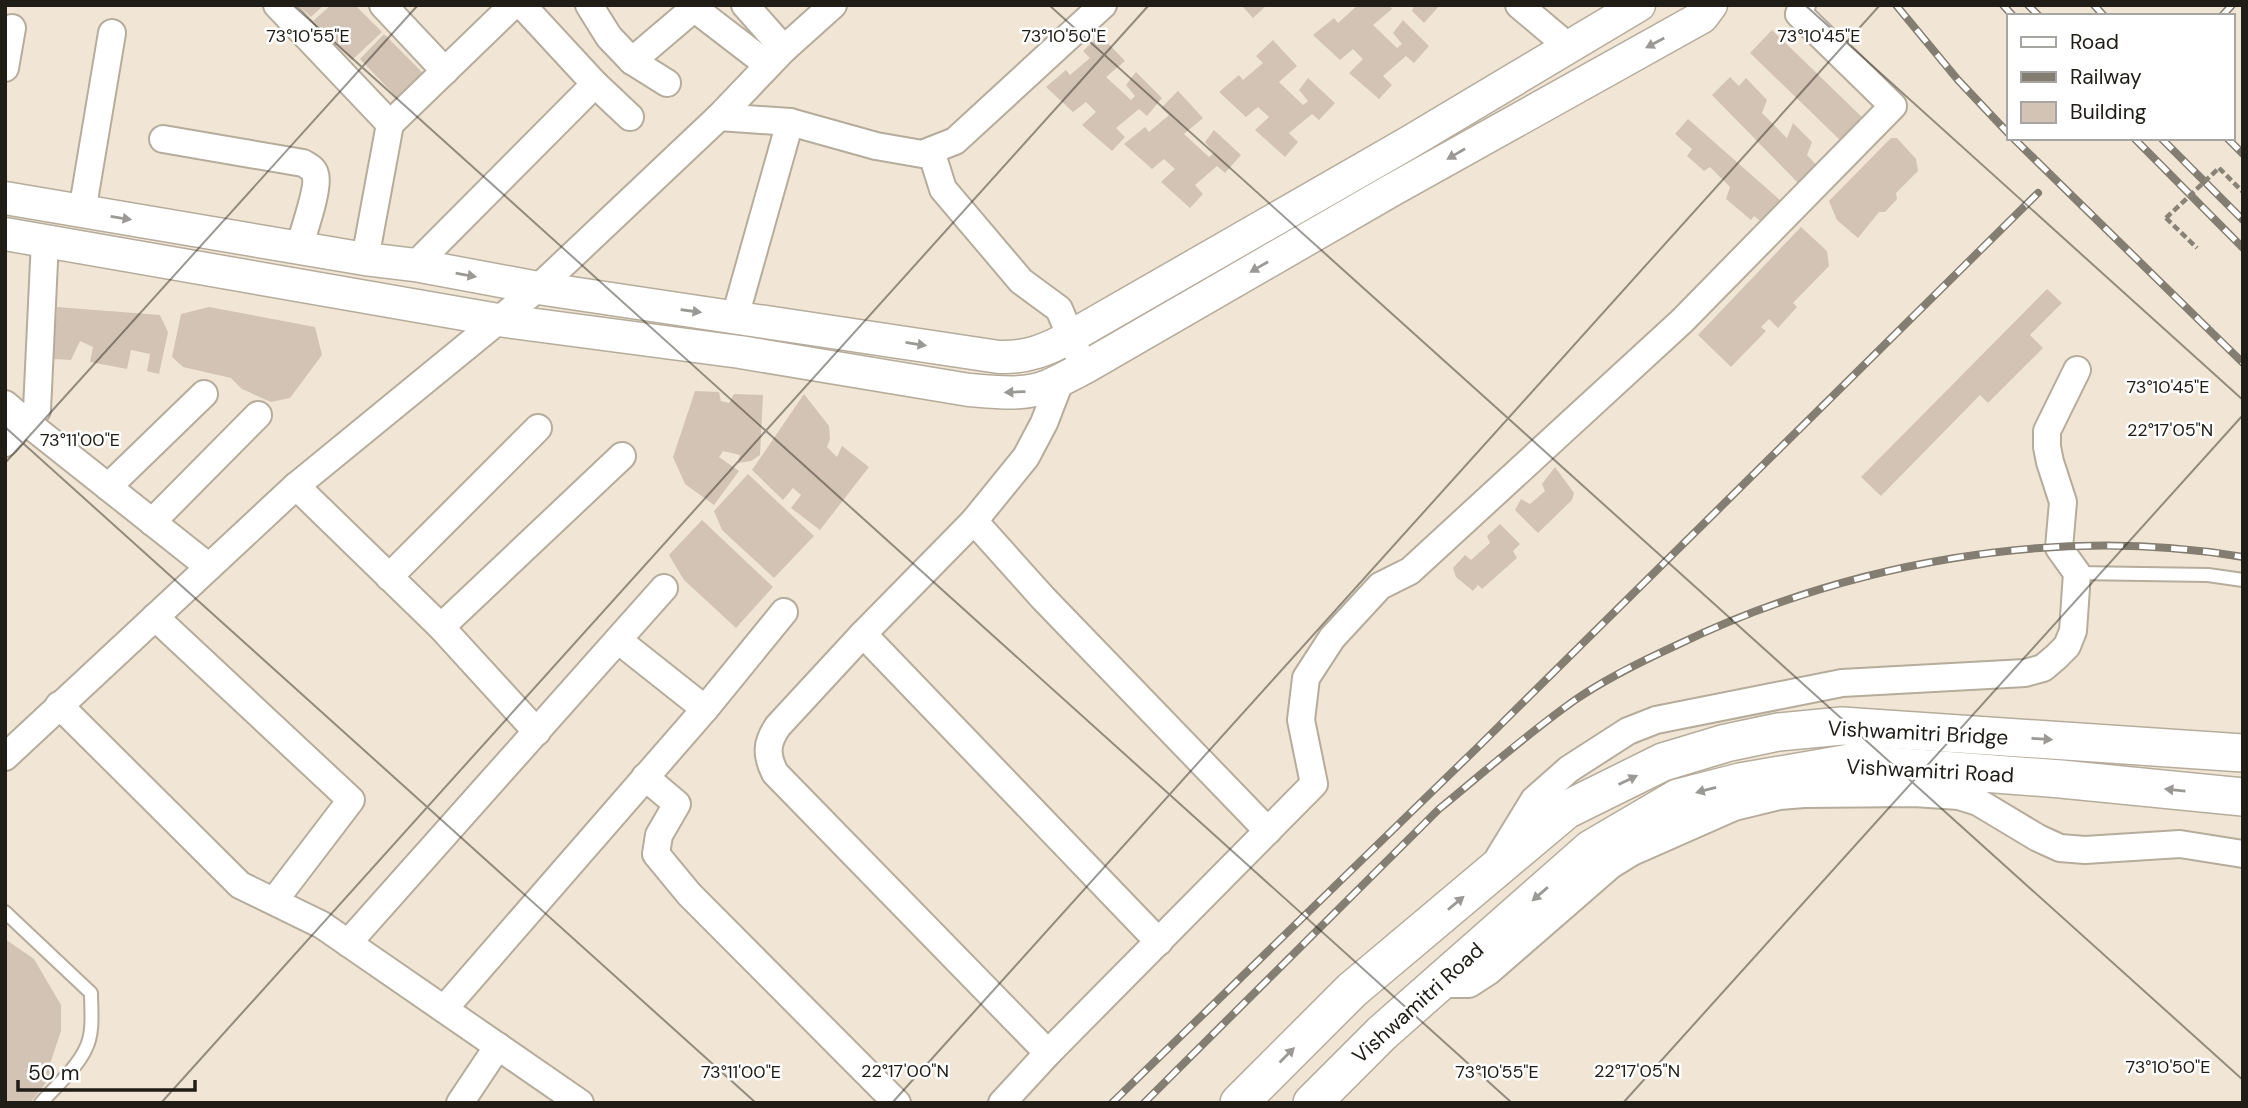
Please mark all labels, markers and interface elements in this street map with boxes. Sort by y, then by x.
legend [2007,14,2234,140]
text: 73°10'55"E [266,24,350,48]
text: 73°10'50"E [1022,24,1106,48]
text: 73°10'45"E [1778,24,1860,48]
text: Road [2070,28,2119,56]
one-way arrow [1645,37,1665,48]
text: Railway [2070,63,2142,91]
text: Building [2070,98,2147,126]
one-way arrow [1447,147,1466,160]
one-way arrow [110,213,132,224]
one-way arrow [1249,260,1269,272]
one-way arrow [455,269,477,280]
one-way arrow [680,305,702,316]
one-way arrow [905,339,927,350]
text: 73°10'45"E [2127,375,2209,399]
one-way arrow [1004,387,1026,398]
text: 22°17'05"N [2127,418,2213,442]
text: 73°11'00"E [40,428,120,452]
street label: Vishwamitri Bridge [1827,714,2009,752]
one-way arrow [2031,734,2053,745]
street label: Vishwamitri Road [1845,753,2015,789]
one-way arrow [1618,774,1638,786]
one-way arrow [2164,784,2186,795]
one-way arrow [1695,786,1716,796]
one-way arrow [1531,886,1548,902]
one-way arrow [1448,896,1465,911]
street label: Vishwamitri Road [1346,936,1490,1070]
one-way arrow [1279,1046,1296,1063]
scale bar [18,1048,194,1092]
text: 73°10'50"E [2126,1055,2210,1079]
text: 50 m [28,1059,79,1087]
text: 22°17'00"N [861,1059,949,1083]
text: 22°17'05"N [1594,1059,1680,1083]
text: 73°11'00"E [701,1060,781,1084]
text: 73°10'55"E [1455,1060,1539,1084]

